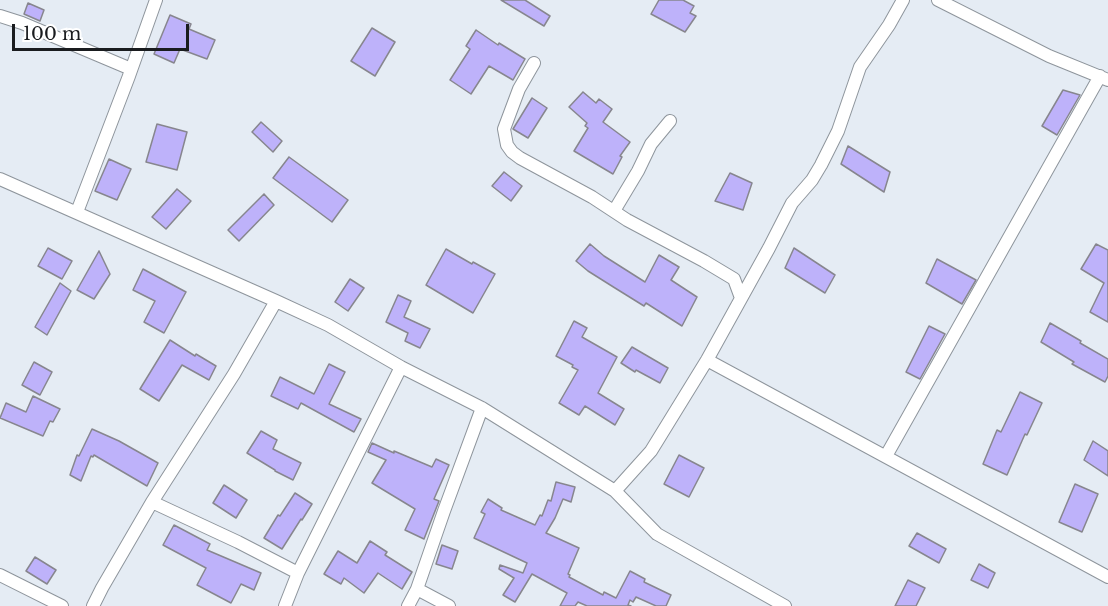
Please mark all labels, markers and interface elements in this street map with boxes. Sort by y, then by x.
scale bar [15,12,192,50]
text: 100 m [23,23,81,45]

